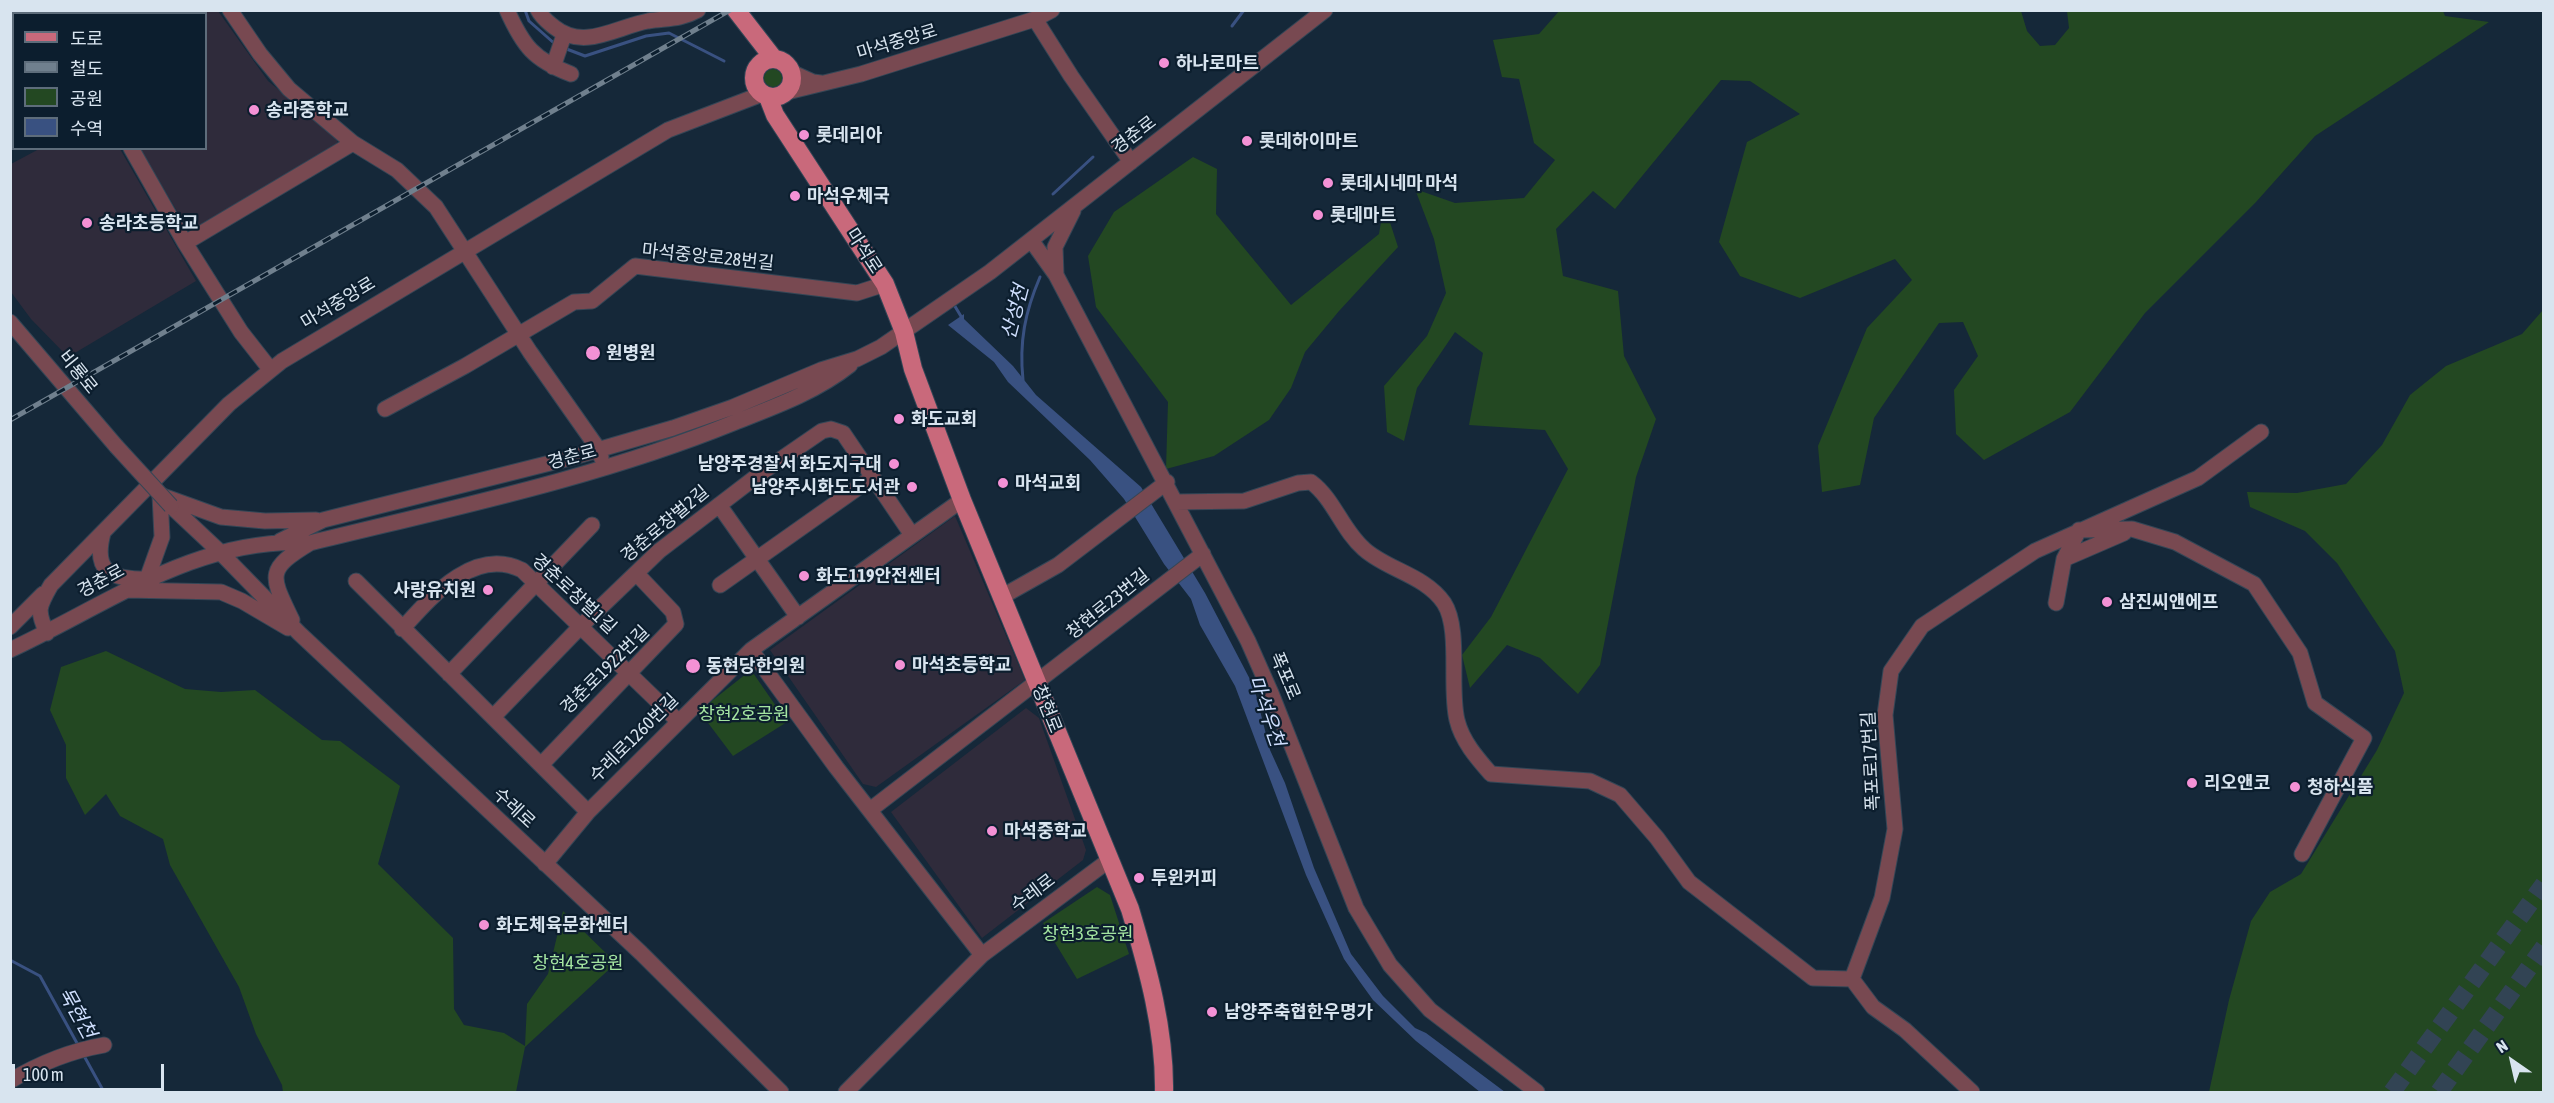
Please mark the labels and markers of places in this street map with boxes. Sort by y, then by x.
place label: 하나로마트 [1176,52,1259,74]
marker: 하나로마트 [1157,56,1171,70]
place label: 송라중학교 [266,99,349,121]
marker: 송라중학교 [247,103,261,117]
place label: 롯데리아 [816,124,882,146]
marker: 롯데리아 [797,128,811,142]
place label: 롯데하이마트 [1259,130,1358,152]
marker: 롯데하이마트 [1240,134,1254,148]
place label: 롯데시네마 마석 [1340,172,1458,194]
marker: 롯데시네마 마석 [1321,176,1335,190]
place label: 마석우체국 [807,185,890,207]
marker: 마석우체국 [788,189,802,203]
place label: 롯데마트 [1330,204,1396,226]
marker: 롯데마트 [1311,208,1325,222]
place label: 송라초등학교 [99,212,198,234]
marker: 송라초등학교 [80,216,94,230]
place label: 원병원 [606,342,656,364]
marker: 원병원 [584,344,602,362]
place label: 화도교회 [911,408,977,430]
marker: 화도교회 [892,412,906,426]
place label: 남양주경찰서 화도지구대 [697,453,882,475]
marker: 남양주경찰서 화도지구대 [887,457,901,471]
place label: 마석교회 [1015,472,1081,494]
place label: 남양주시화도도서관 [751,476,900,498]
marker: 마석교회 [996,476,1010,490]
marker: 남양주시화도도서관 [905,480,919,494]
place label: 화도119안전센터 [816,565,941,587]
marker: 화도119안전센터 [797,569,811,583]
place label: 사랑유치원 [393,579,476,601]
marker: 사랑유치원 [481,583,495,597]
place label: 삼진씨앤에프 [2119,591,2218,613]
marker: 삼진씨앤에프 [2100,595,2114,609]
place label: 마석초등학교 [912,654,1011,676]
place label: 동현당한의원 [706,655,805,677]
marker: 동현당한의원 [684,657,702,675]
marker: 마석초등학교 [893,658,907,672]
place label: 리오앤코 [2204,772,2270,794]
marker: 리오앤코 [2185,776,2199,790]
place label: 청하식품 [2307,776,2373,798]
marker: 청하식품 [2288,780,2302,794]
place label: 마석중학교 [1004,820,1087,842]
marker: 마석중학교 [985,824,999,838]
place label: 투윈커피 [1151,867,1217,889]
marker: 투윈커피 [1132,871,1146,885]
place label: 화도체육문화센터 [496,914,628,936]
marker: 화도체육문화센터 [477,918,491,932]
place label: 남양주축협한우명가 [1224,1001,1373,1023]
marker: 남양주축협한우명가 [1205,1005,1219,1019]

